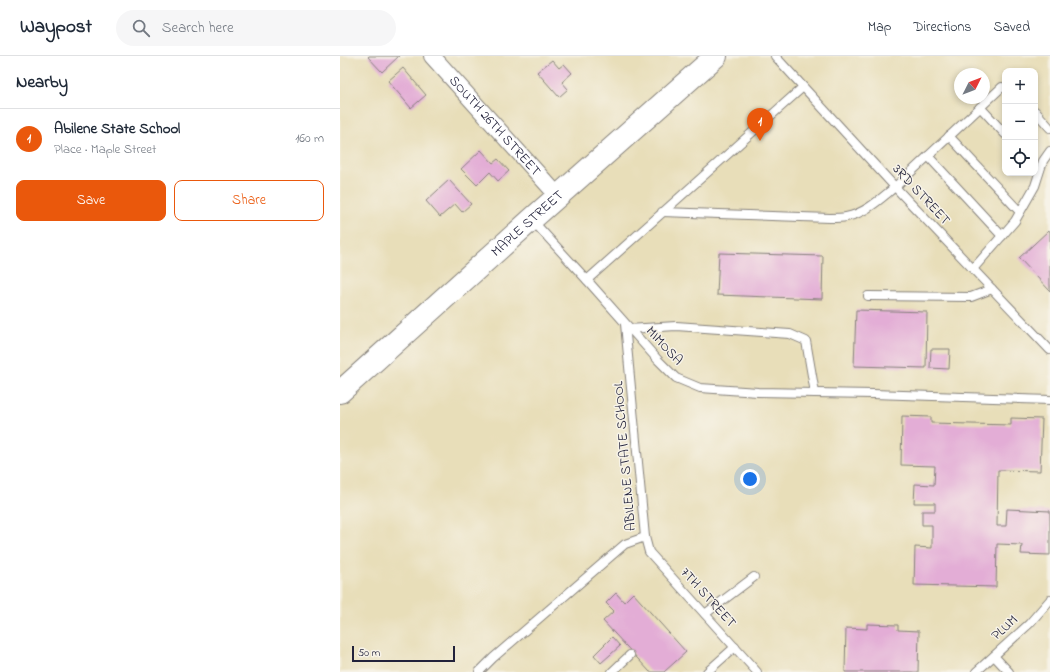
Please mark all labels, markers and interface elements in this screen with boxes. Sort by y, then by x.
search box [116,10,396,46]
text: Waypost [20,14,92,41]
icon: search [130,17,152,39]
text: Search here [162,17,234,39]
text: Map [868,17,891,38]
text: Directions [913,17,971,38]
text: Saved [993,17,1030,38]
north arrow [954,68,990,104]
map controls [1002,68,1038,176]
button: + [1002,68,1038,104]
text: Nearby [16,70,68,95]
street label: SOUTH 26TH STREET [444,71,546,181]
button: − [1002,104,1038,140]
pin: 1 [747,108,773,141]
text: Abilene State School [54,118,180,140]
text: 1 [27,129,31,148]
text: 160 m [295,129,324,148]
text: Place · Maple Street [54,140,156,159]
button: locate [1002,140,1038,176]
street label: 3RD STREET [887,160,955,230]
button: Save [16,180,166,221]
button: Share [174,180,324,221]
street label: MAPLE STREET [486,185,568,262]
street label: MIMOSA [640,322,688,370]
street label: ABILENE STATE SCHOOL [608,379,642,532]
your location [740,469,760,489]
street label: 7TH STREET [675,563,741,633]
street label: PLUM [987,610,1023,646]
scale bar [352,644,455,663]
text: 50 m [358,645,380,661]

